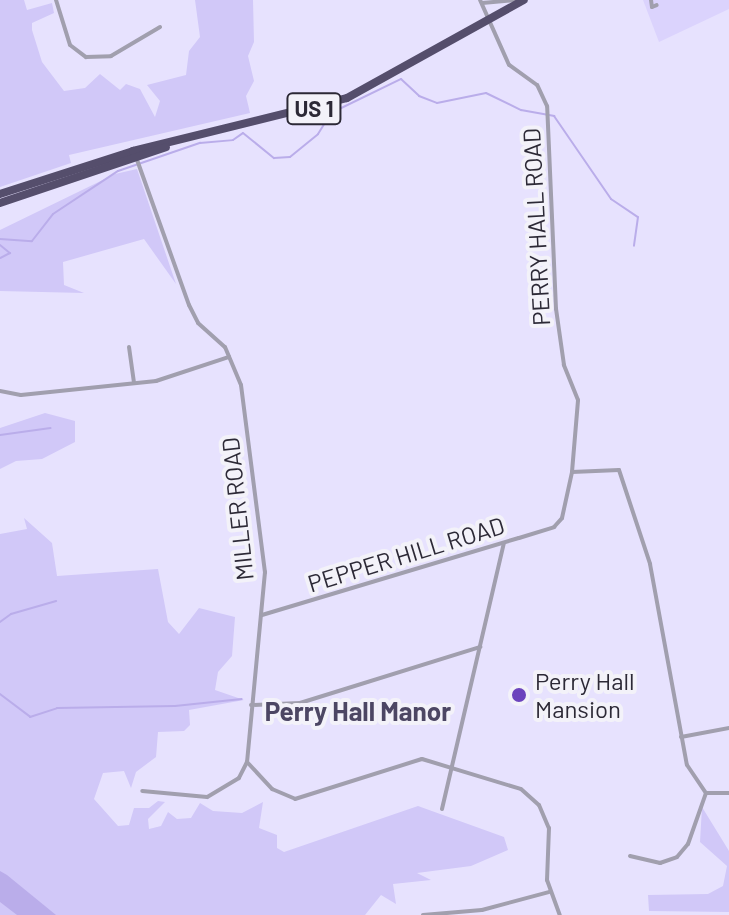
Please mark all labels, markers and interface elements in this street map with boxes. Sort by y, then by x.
road number: US 1 [286,91,342,127]
street label: PERRY HALL ROAD [516,128,556,326]
street label: MILLER ROAD [215,436,259,582]
street label: PEPPER HILL ROAD [304,510,508,598]
place label: Perry Hall Mansion [535,667,635,723]
marker: Perry Hall Mansion [510,686,528,704]
district label: Perry Hall Manor [265,695,451,727]

